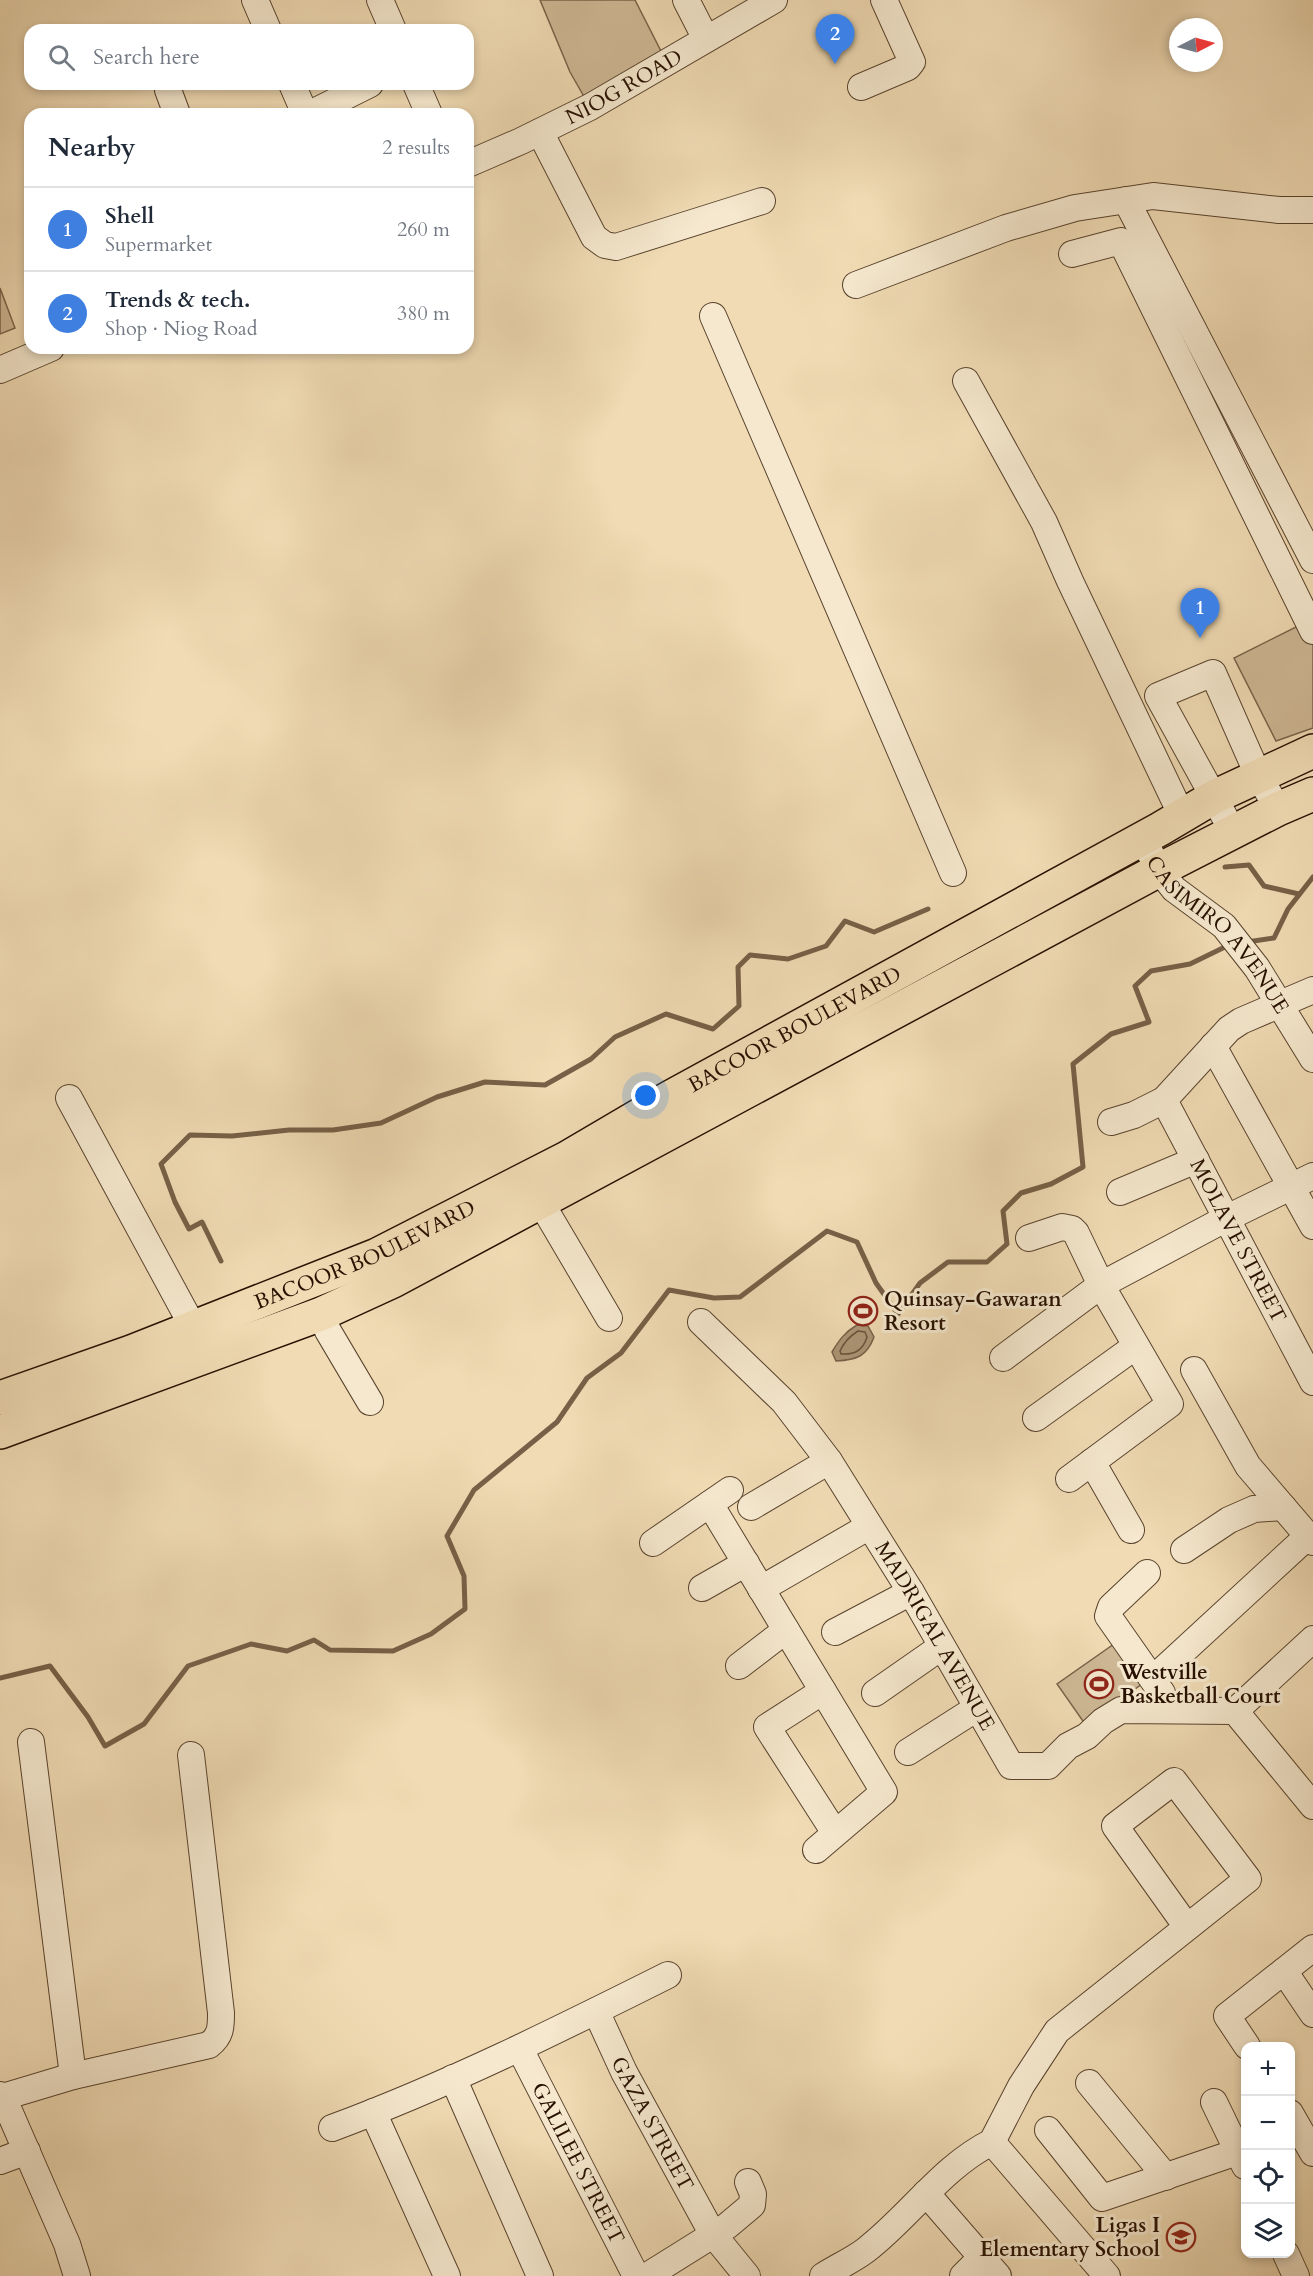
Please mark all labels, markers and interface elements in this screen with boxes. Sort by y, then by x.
pin: 2 [816,14,854,64]
north arrow [1169,18,1223,72]
search box [24,24,474,90]
icon: search [45,41,78,74]
text: Search here [93,42,200,72]
street label: NIOG ROAD [560,42,688,131]
text: Nearby [48,130,136,165]
text: 2 results [382,134,450,161]
text: Shell [105,201,154,231]
text: 1 [62,216,73,243]
text: 260 m [397,216,450,243]
text: Supermarket [105,231,212,258]
text: Trends & tech. [105,285,250,315]
text: 2 [62,300,73,327]
text: 380 m [397,300,450,327]
text: Shop · Niog Road [105,315,257,342]
pin: 1 [1180,588,1220,638]
street label: CASIMIRO AVENUE [1139,850,1296,1019]
street label: BACOOR BOULEVARD [683,959,906,1099]
your location [631,1081,660,1110]
street label: MOLAVE STREET [1183,1154,1293,1328]
street label: BACOOR BOULEVARD [250,1193,480,1316]
place label: Quinsay-Gawaran Resort [884,1285,1062,1338]
sports icon: Quinsay-Gawaran Resort [847,1295,879,1327]
street label: MADRIGAL AVENUE [868,1536,1002,1736]
place label: Westville Basketball Court [1119,1658,1281,1711]
sports icon: Westville Basketball Court [1083,1668,1115,1700]
map controls [1241,2042,1295,2258]
button: + [1241,2042,1295,2096]
street label: GAZA STREET [604,2052,701,2196]
street label: GALILEE STREET [525,2077,632,2249]
button: − [1241,2096,1295,2150]
button: locate [1241,2150,1295,2204]
button: layers [1241,2204,1295,2258]
place label: Ligas I Elementary School [980,2211,1160,2264]
school or university icon: Ligas I Elementary School [1165,2221,1197,2253]

